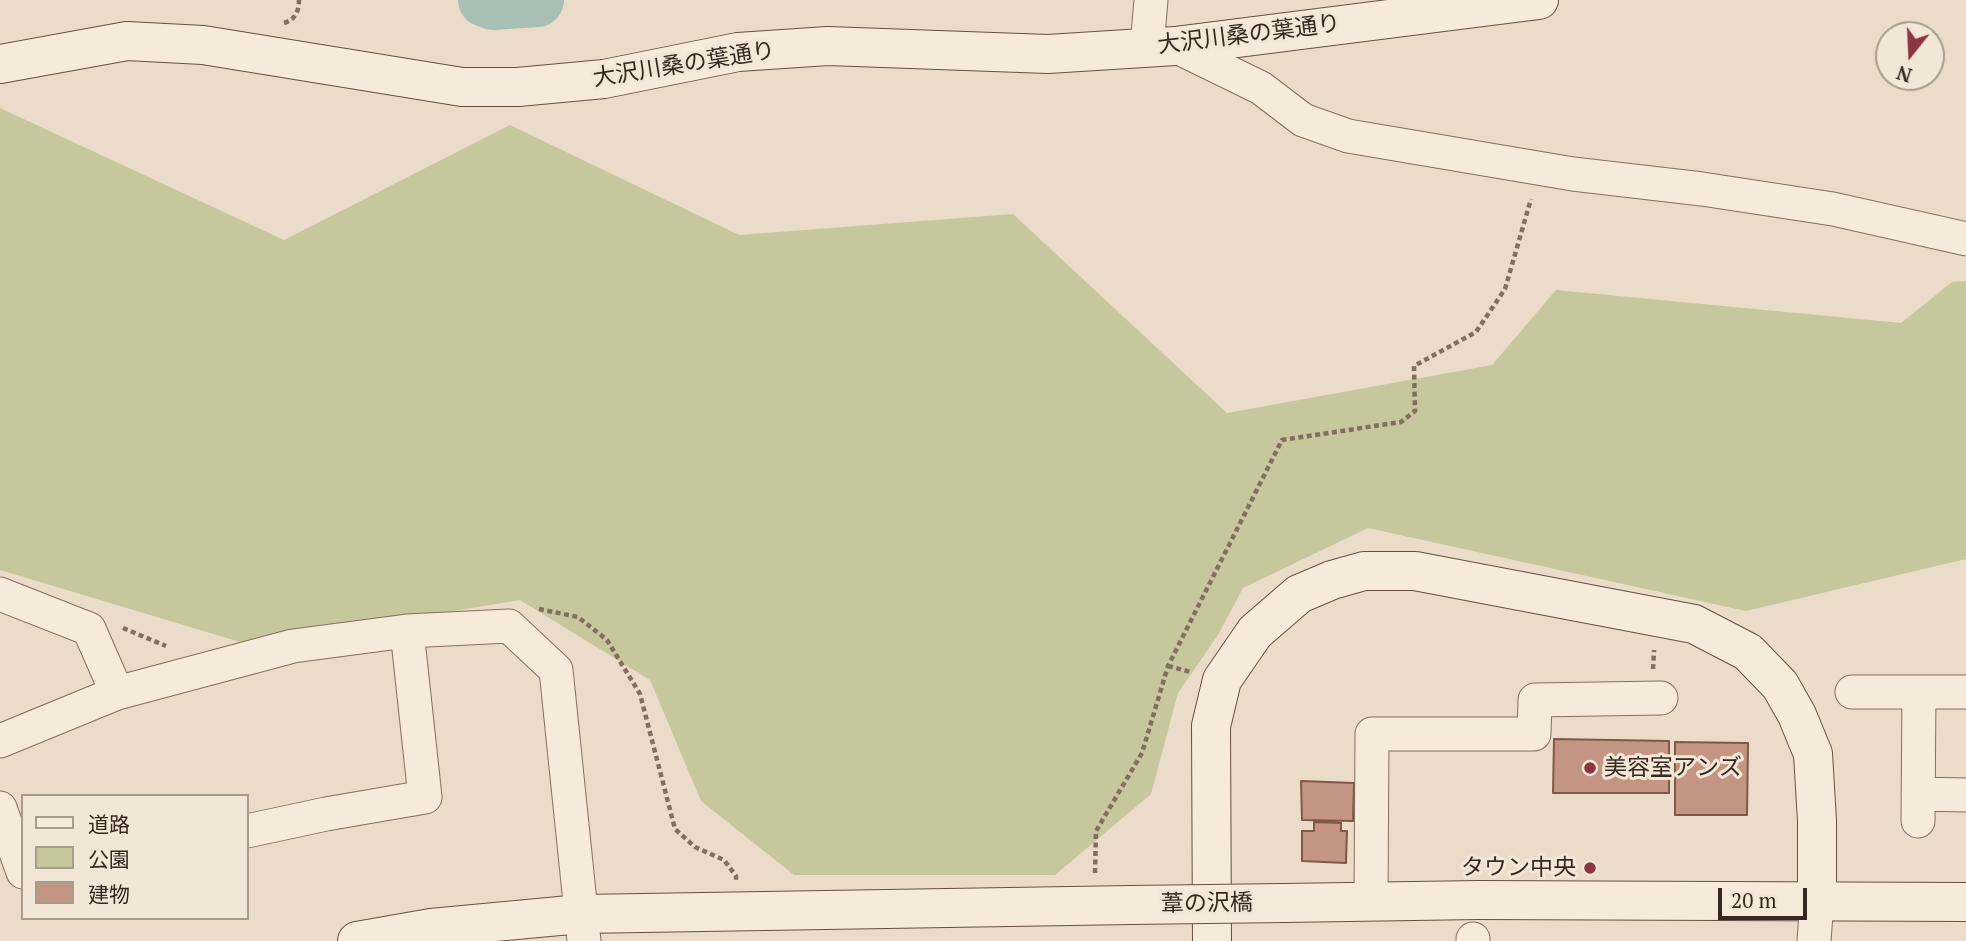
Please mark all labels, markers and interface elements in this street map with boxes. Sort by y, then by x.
street label: 大沢川桑の葉通り [1156,10,1342,60]
north arrow [1875,21,1945,91]
street label: 大沢川桑の葉通り [591,37,777,93]
text: N [1893,60,1915,89]
place label: 美容室アンズ [1604,754,1742,782]
marker: 美容室アンズ [1582,760,1598,776]
legend [21,794,248,920]
text: 道路 [88,810,130,838]
text: 公園 [88,845,130,873]
place label: タウン中央 [1461,854,1576,882]
marker: タウン中央 [1582,860,1598,876]
scale bar [1721,874,1810,918]
text: 建物 [88,880,130,908]
text: 20 m [1731,886,1777,914]
street label: 葦の沢橋 [1161,889,1253,919]

